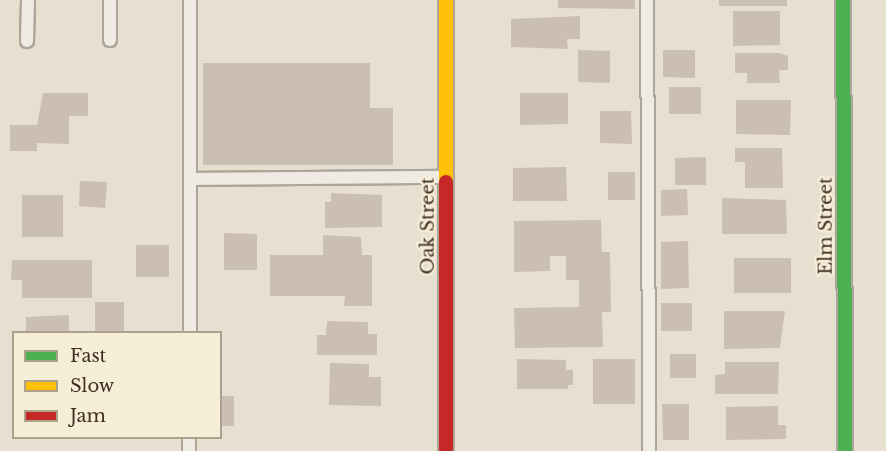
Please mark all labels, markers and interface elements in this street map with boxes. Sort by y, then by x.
street label: Oak Street [417,177,439,275]
street label: Elm Street [815,177,837,275]
legend [12,331,222,439]
text: Fast [70,345,106,367]
text: Slow [70,375,114,397]
text: Jam [70,405,106,427]

